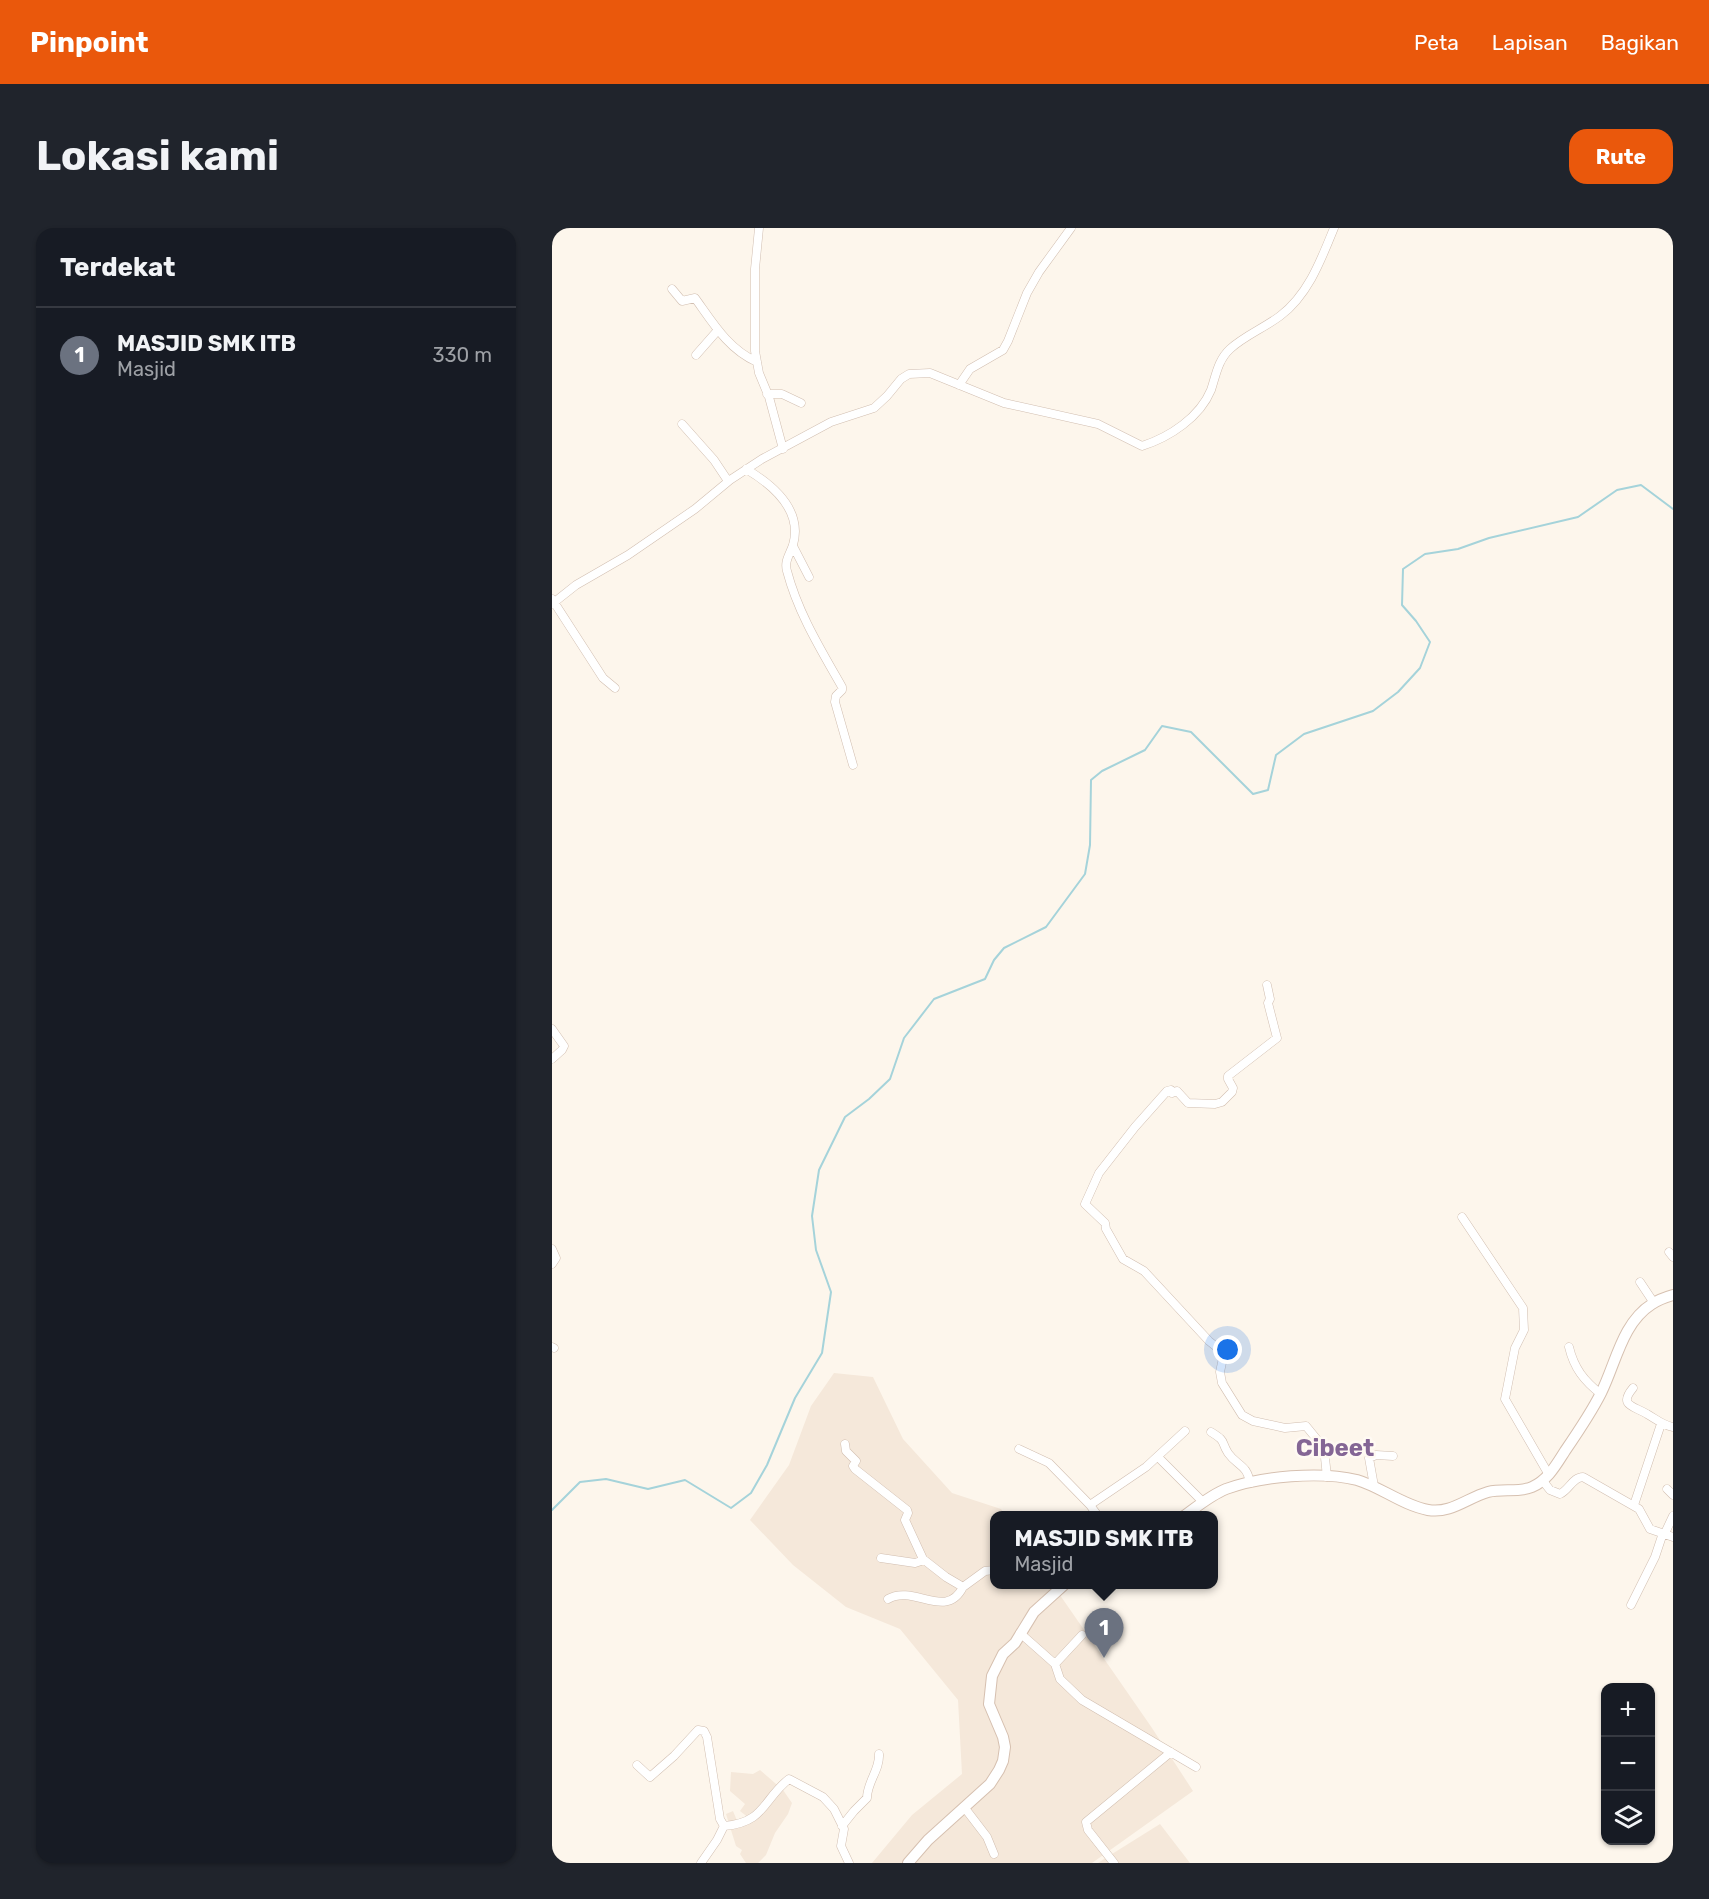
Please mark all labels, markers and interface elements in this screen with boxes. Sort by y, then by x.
text: Pinpoint [30,26,149,59]
text: Peta [1414,30,1459,55]
text: Lapisan [1492,30,1568,55]
text: Bagikan [1601,30,1679,55]
button: Rute [1569,129,1673,184]
text: Lokasi kami [36,131,279,181]
text: Terdekat [60,252,175,283]
text: MASJID SMK ITB [117,330,296,357]
text: 1 [75,343,84,367]
text: 330 m [433,343,492,367]
text: Masjid [117,357,176,381]
your location [1213,1335,1242,1364]
district label: Cibeet [1296,1434,1374,1462]
popup [990,1511,1218,1589]
text: MASJID SMK ITB [1014,1525,1194,1552]
text: Masjid [1014,1552,1073,1576]
pin: 1 [1084,1608,1124,1658]
map controls [1601,1683,1655,1845]
button: + [1601,1683,1655,1737]
button: − [1601,1737,1655,1791]
button: layers [1601,1791,1655,1845]

